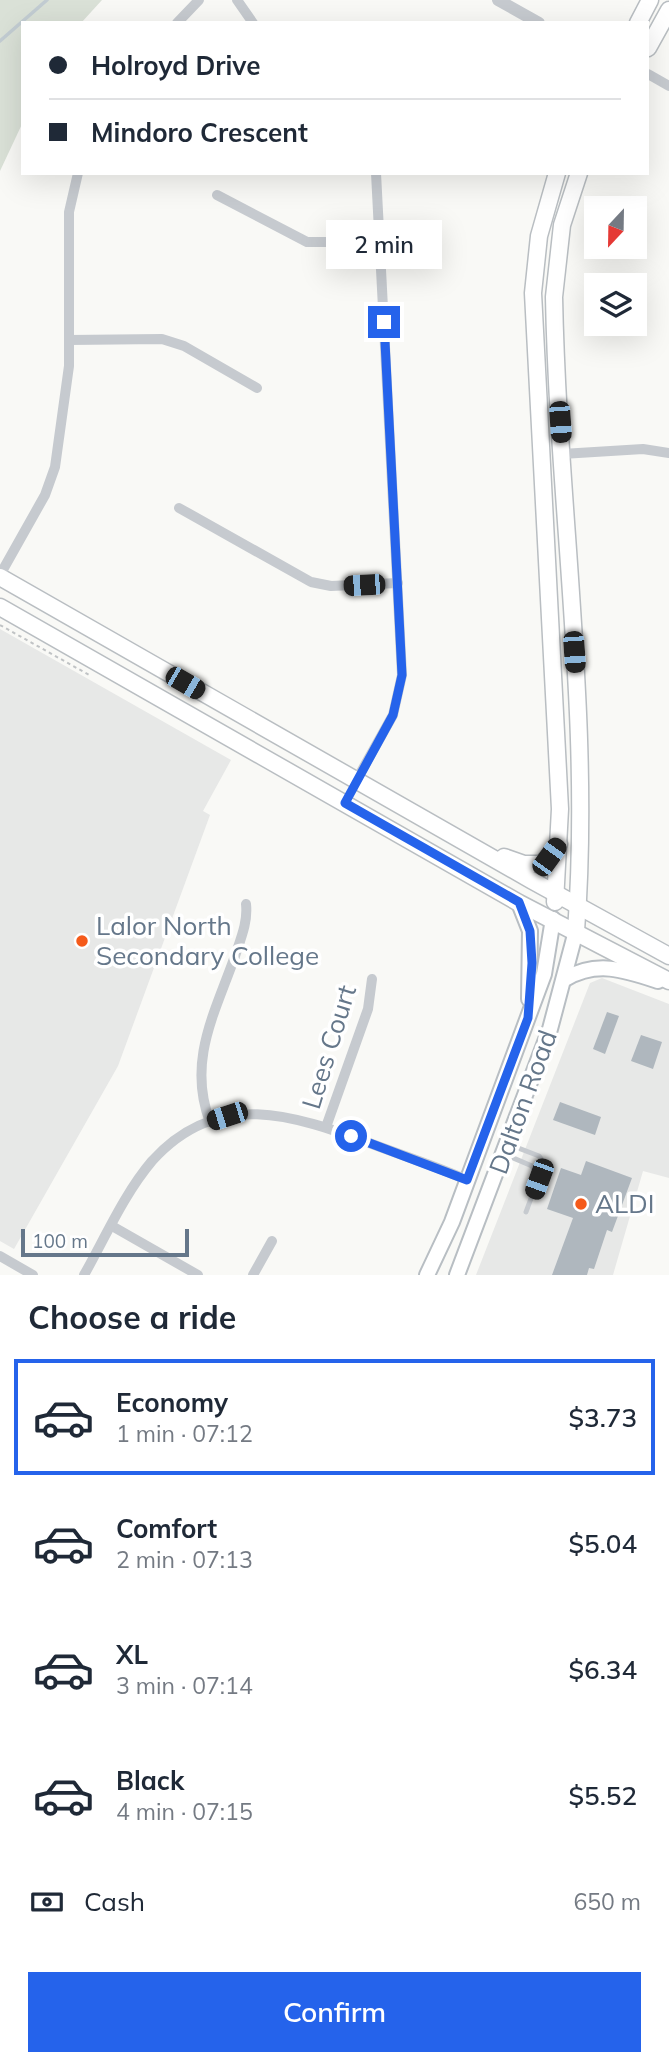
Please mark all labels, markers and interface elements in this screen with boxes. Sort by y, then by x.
text: Holroyd Drive [91,49,261,82]
text: Mindoro Crescent [91,116,308,149]
north arrow [584,196,648,259]
map controls [584,196,647,336]
callout: 2 min [326,220,442,270]
text: 2 min [354,230,414,259]
button: layers [584,273,647,336]
route end [368,306,400,338]
car [549,400,572,444]
car [343,573,386,597]
car [563,630,586,674]
car [162,663,209,703]
car [529,834,570,880]
place label: Lalor North Secondary College [96,909,319,972]
marker: Lalor North Secondary College [74,933,90,949]
street label: Lees Court [294,981,363,1113]
street label: Dalton Road [481,1025,564,1178]
car [204,1100,251,1132]
route start [335,1120,367,1152]
car [522,1156,557,1202]
place label: ALDI [595,1187,654,1220]
marker: ALDI [573,1196,589,1212]
scale bar [21,1226,189,1258]
text: 100 m [32,1229,88,1253]
text: Choose a ride [28,1297,236,1337]
icon: car [32,1386,95,1449]
text: Economy [116,1386,228,1419]
text: $3.73 [568,1401,637,1434]
text: 1 min · 07:12 [116,1419,253,1448]
icon: car [32,1512,95,1575]
text: Comfort [116,1512,217,1545]
text: $5.04 [568,1527,637,1560]
text: 2 min · 07:13 [116,1545,253,1574]
icon: car [32,1638,95,1701]
text: XL [116,1638,148,1671]
text: $6.34 [568,1653,637,1686]
text: 3 min · 07:14 [116,1671,253,1700]
icon: car [32,1764,95,1827]
text: Black [116,1764,184,1797]
text: $5.52 [568,1779,637,1812]
text: 4 min · 07:15 [116,1797,253,1826]
icon: cash [28,1883,66,1921]
text: Cash [84,1885,145,1918]
text: 650 m [573,1887,641,1916]
button: Confirm [28,1972,641,2052]

